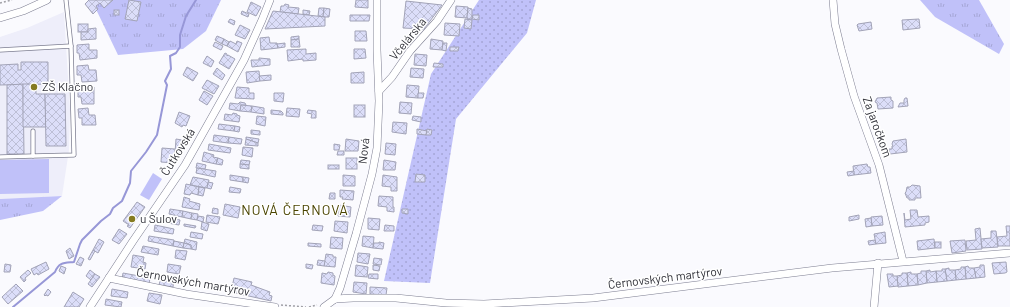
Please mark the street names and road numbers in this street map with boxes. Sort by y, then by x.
street label: Včelárska [386,14,428,62]
street label: Za jaročkom [860,94,895,159]
street label: Čutkovská [157,125,197,178]
street label: Nová [354,137,372,165]
street label: Černovských martýrov [607,263,723,291]
street label: Černovských martýrov [135,264,251,298]

